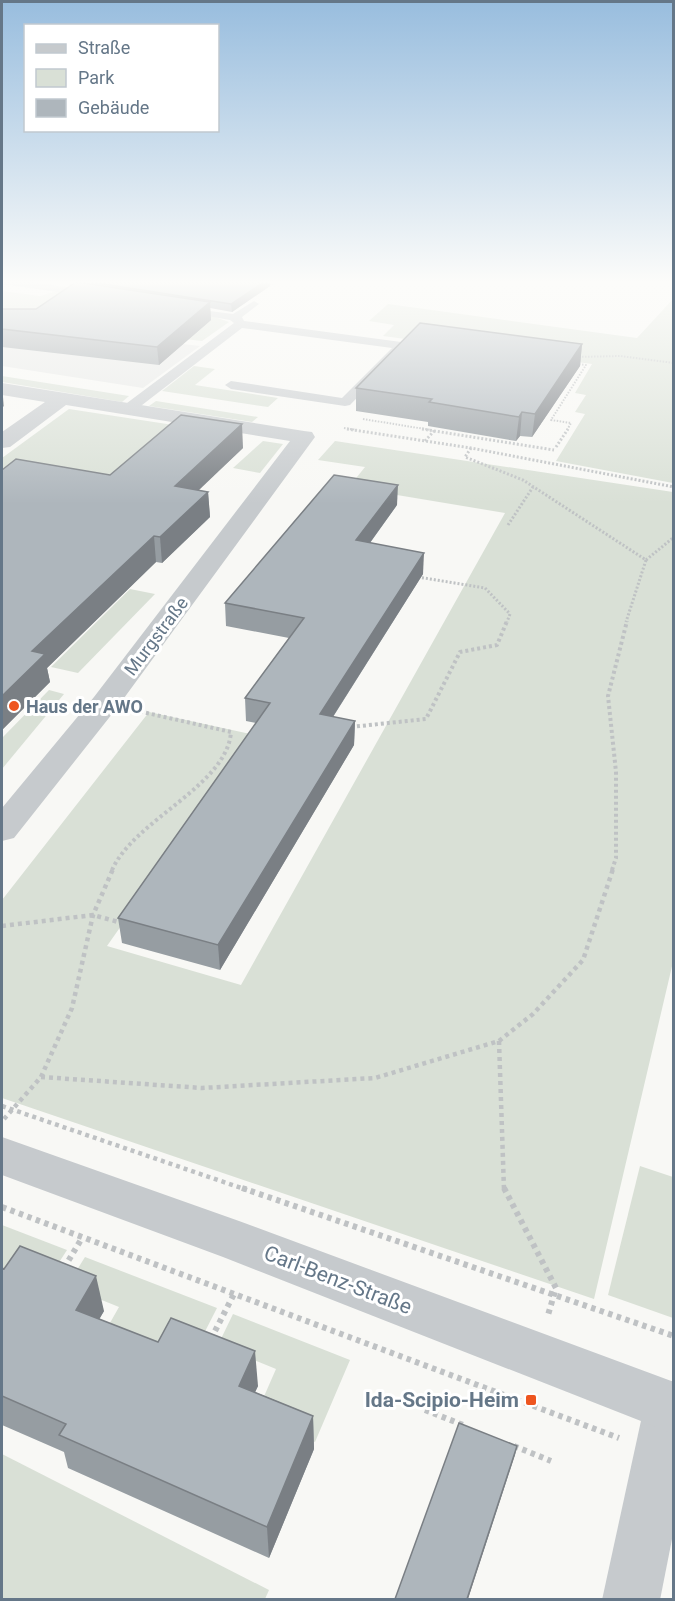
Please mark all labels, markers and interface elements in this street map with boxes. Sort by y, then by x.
legend [24,24,219,132]
text: Straße [78,37,130,58]
text: Park [78,67,115,88]
text: Gebäude [78,97,149,118]
street label: Murgstraße [120,593,192,679]
place label: Haus der AWO [26,696,143,717]
marker: Haus der AWO [7,699,21,713]
street label: Carl-Benz-Straße [261,1241,415,1319]
place label: Ida-Scipio-Heim [365,1388,519,1412]
marker: Ida-Scipio-Heim [524,1393,538,1407]

